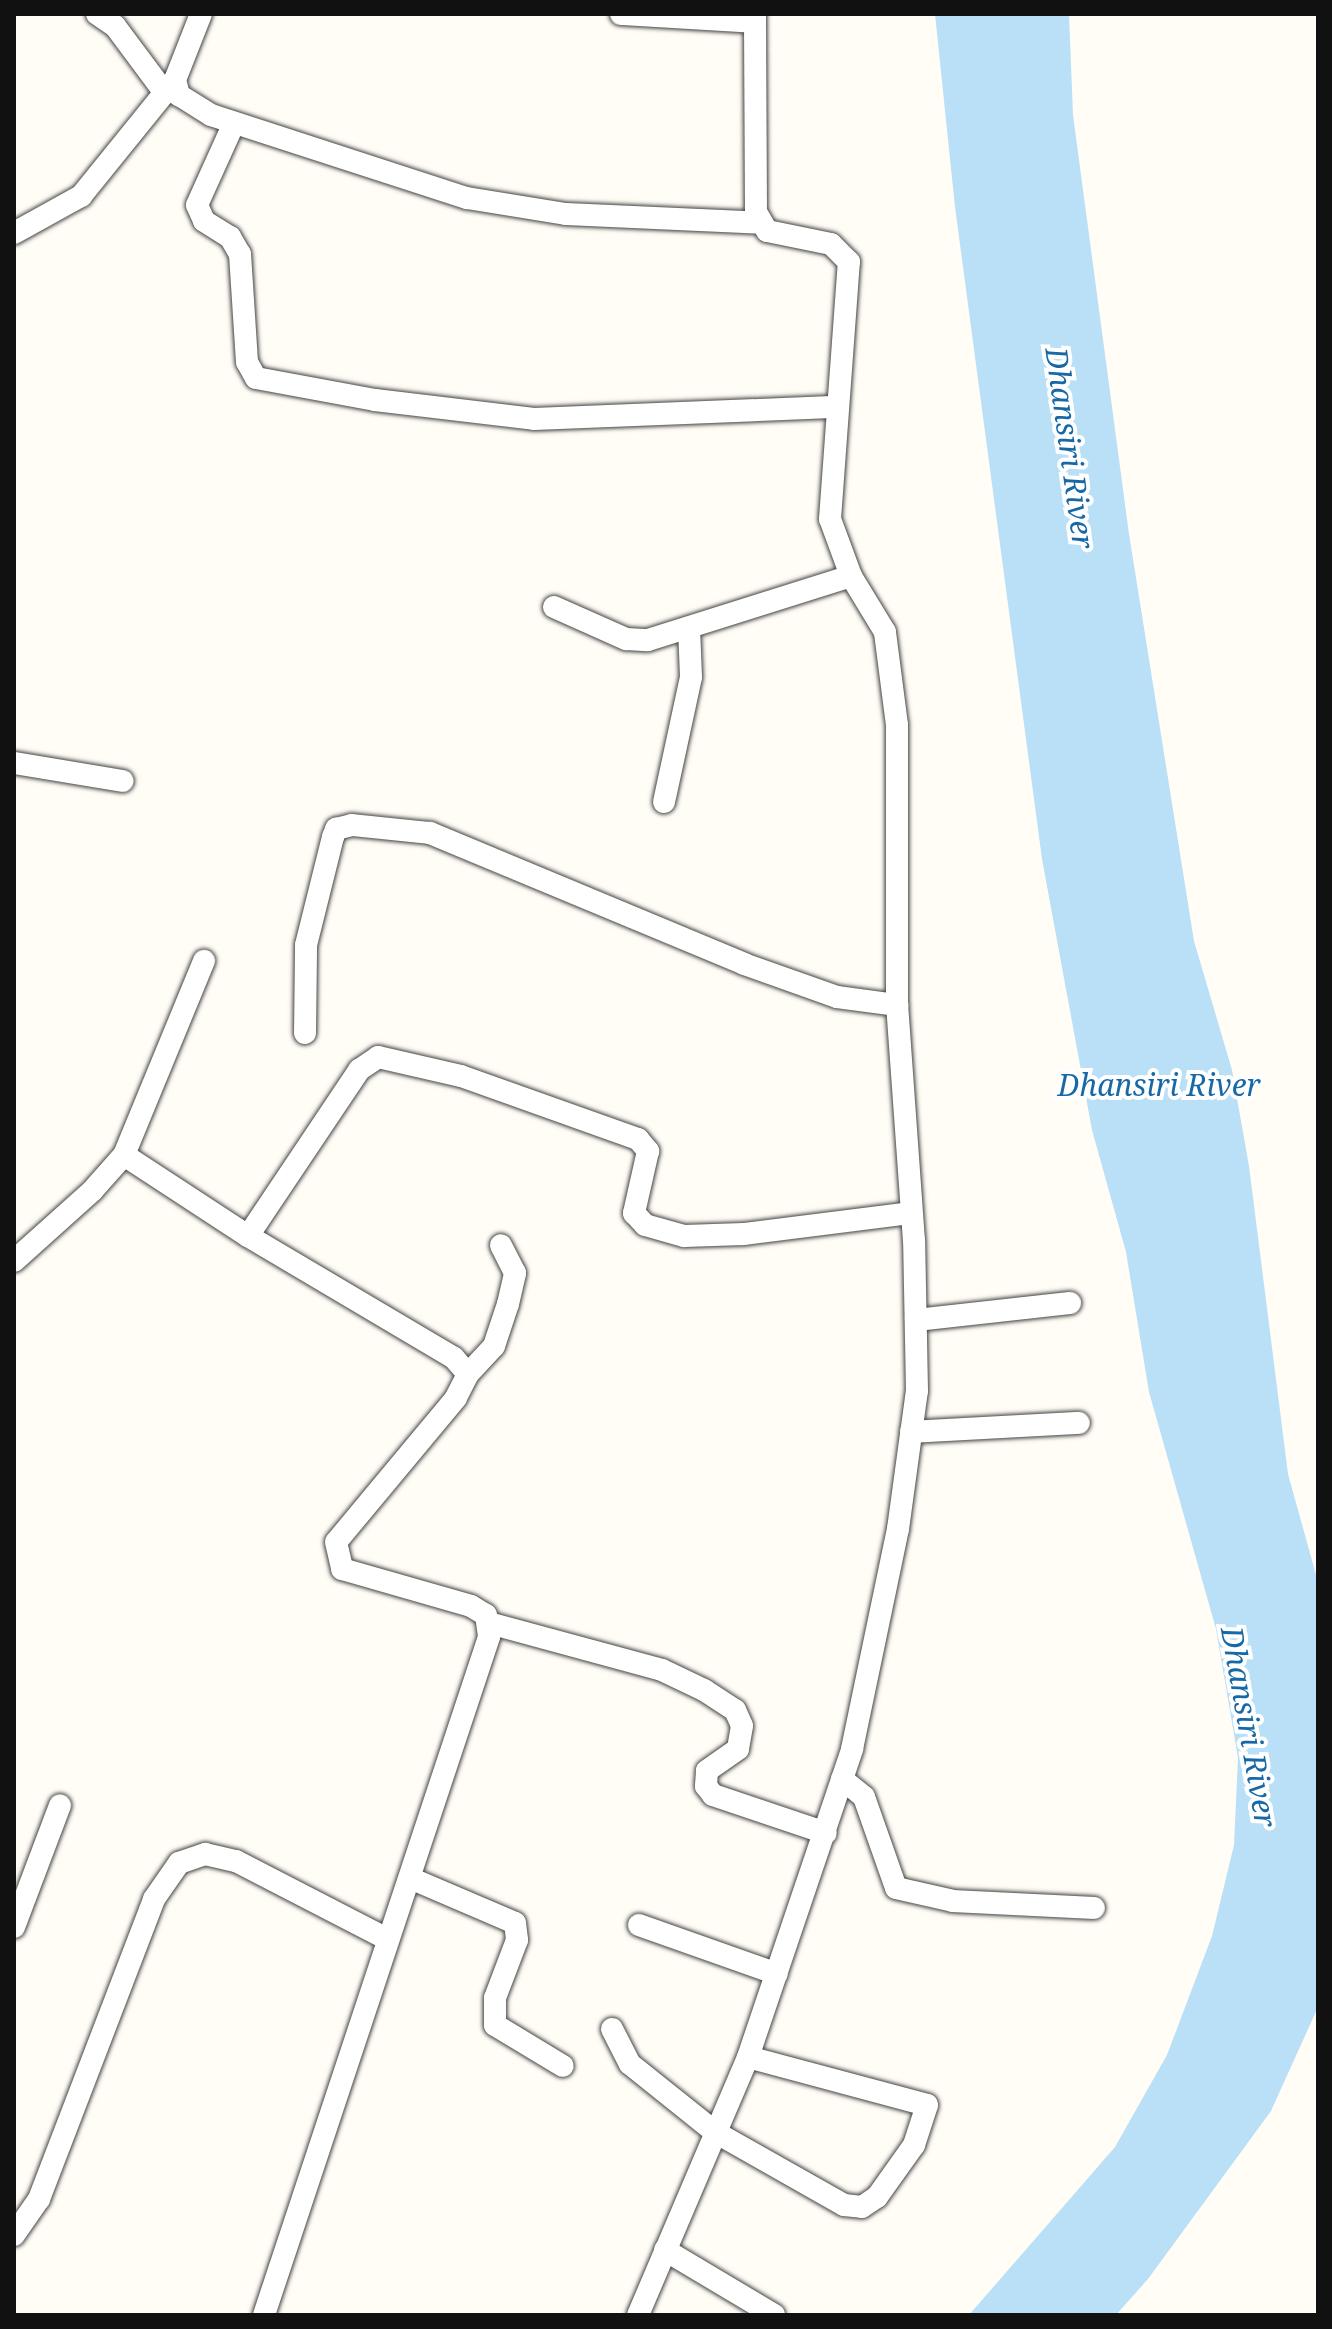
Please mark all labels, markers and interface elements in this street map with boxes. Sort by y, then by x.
water label: Dhansiri River [1038,345,1102,551]
water label: Dhansiri River [1057,1067,1261,1103]
water label: Dhansiri River [1214,1624,1284,1830]

